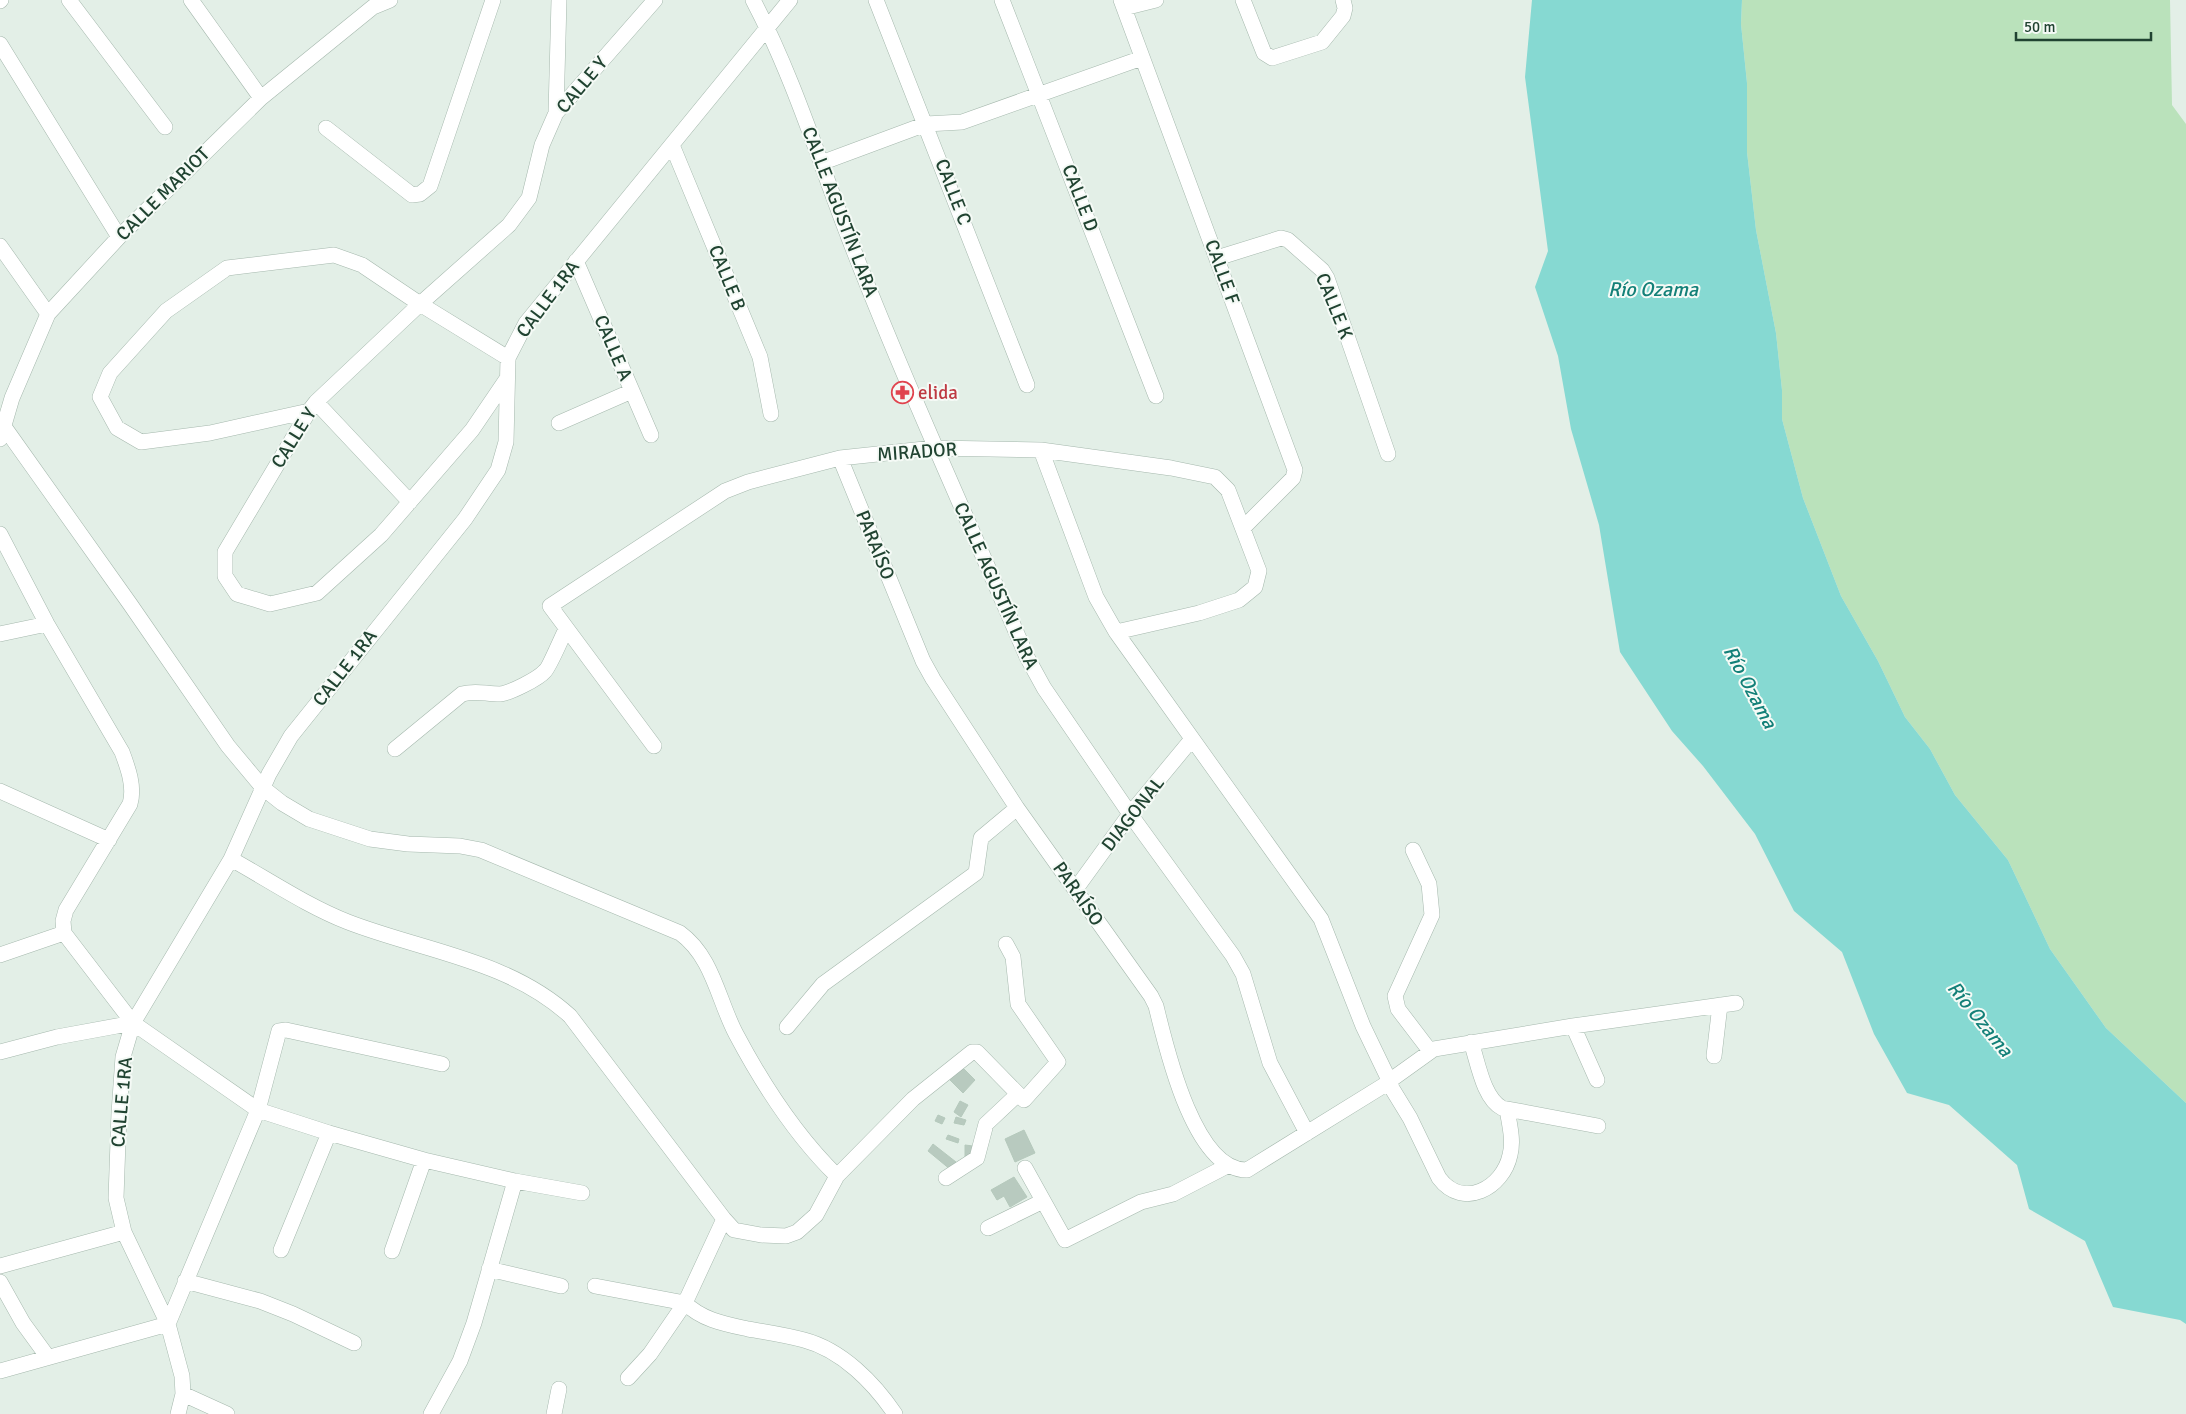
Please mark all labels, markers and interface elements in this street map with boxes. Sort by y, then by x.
scale bar [2016,10,2151,42]
text: 50 m [2024,18,2055,36]
street label: CALLE Y [551,51,613,118]
street label: CALLE AGUSTÍN LARA [797,124,884,301]
street label: CALLE MARIOT [111,142,215,246]
street label: CALLE C [929,156,977,228]
street label: CALLE D [1056,161,1104,235]
street label: CALLE F [1199,236,1245,308]
street label: CALLE B [703,242,751,314]
street label: CALLE 1RA [511,255,585,342]
street label: CALLE K [1310,270,1358,343]
water label: Río Ozama [1608,277,1699,302]
street label: CALLE A [588,312,638,385]
pharmacy icon: elida [890,381,914,405]
place label: elida [918,381,958,405]
street label: CALLE Y [266,403,322,473]
street label: MIRADOR [876,437,958,467]
street label: CALLE AGUSTÍN LARA [948,499,1044,674]
street label: PARAÍSO [850,507,900,583]
street label: CALLE 1RA [308,625,383,711]
water label: Río Ozama [1718,641,1783,733]
street label: DIAGONAL [1096,772,1170,856]
street label: PARAÍSO [1047,857,1109,931]
water label: Río Ozama [1942,976,2019,1063]
street label: CALLE 1RA [106,1055,138,1148]

